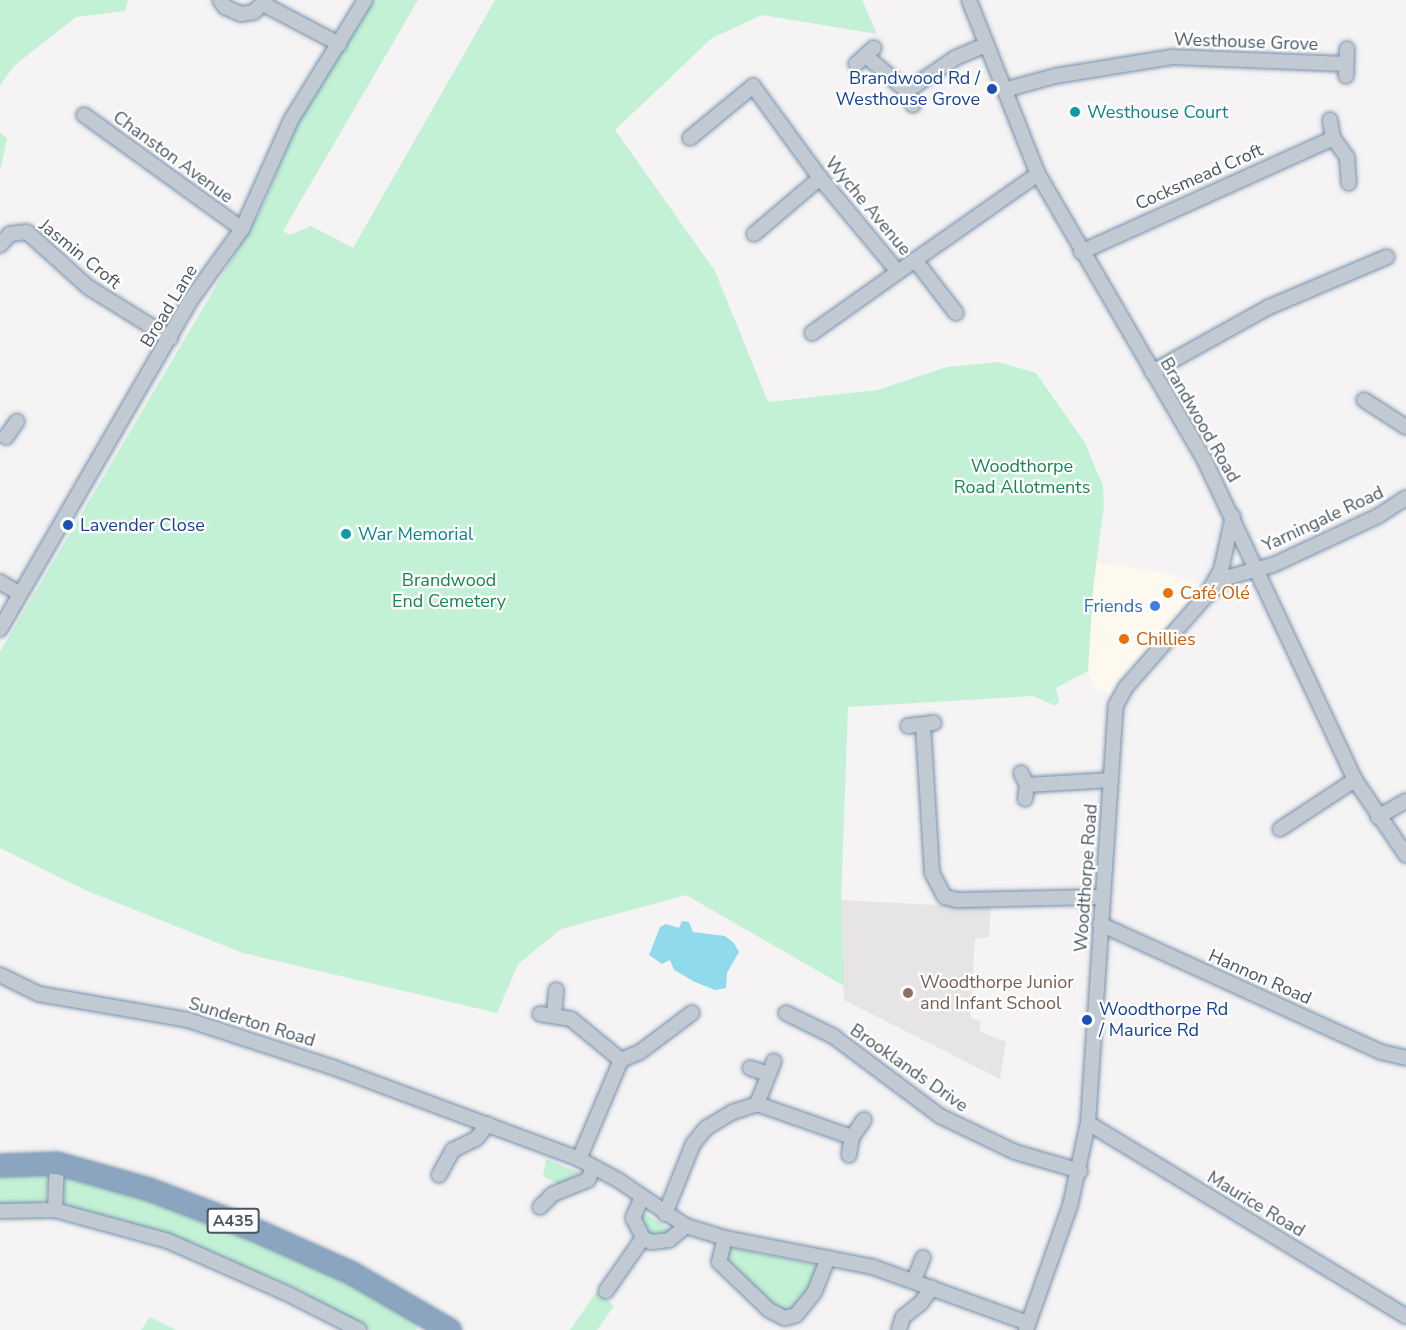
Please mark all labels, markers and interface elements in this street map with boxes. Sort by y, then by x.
street label: Westhouse Grove [1173,29,1319,55]
place label: Brandwood Rd / Westhouse Grove [836,68,980,110]
marker: Brandwood Rd / Westhouse Grove [985,82,999,96]
place label: Westhouse Court [1087,101,1228,123]
marker: Westhouse Court [1068,105,1082,119]
street label: Chanston Avenue [109,106,237,208]
street label: Cocksmead Croft [1132,139,1266,215]
street label: Wyche Avenue [820,152,916,260]
street label: Jasmin Croft [35,215,125,293]
street label: Broad Lane [136,261,202,351]
street label: Brandwood Road [1155,354,1245,486]
park label: Woodthorpe Road Allotments [954,456,1090,498]
street label: Yarningale Road [1259,481,1387,557]
place label: Lavender Close [80,514,205,536]
marker: Lavender Close [61,518,75,532]
place label: War Memorial [358,523,473,545]
marker: War Memorial [339,527,353,541]
park label: Brandwood End Cemetery [392,570,506,612]
place label: Café Olé [1180,582,1250,604]
marker: Café Olé [1161,586,1175,600]
place label: Friends [1084,595,1143,617]
marker: Friends [1148,599,1162,613]
place label: Chillies [1136,628,1196,650]
marker: Chillies [1117,632,1131,646]
street label: Woodthorpe Road [1070,803,1102,953]
street label: Hannon Road [1205,945,1315,1009]
place label: Woodthorpe Junior and Infant School [920,972,1074,1014]
marker: Woodthorpe Junior and Infant School [901,986,915,1000]
street label: Sunderton Road [186,992,318,1052]
place label: Woodthorpe Rd / Maurice Rd [1099,999,1228,1042]
marker: Woodthorpe Rd / Maurice Rd [1080,1013,1094,1027]
street label: Brooklands Drive [846,1019,972,1117]
street label: Maurice Road [1203,1166,1309,1242]
road number: A435 [206,1208,260,1234]

